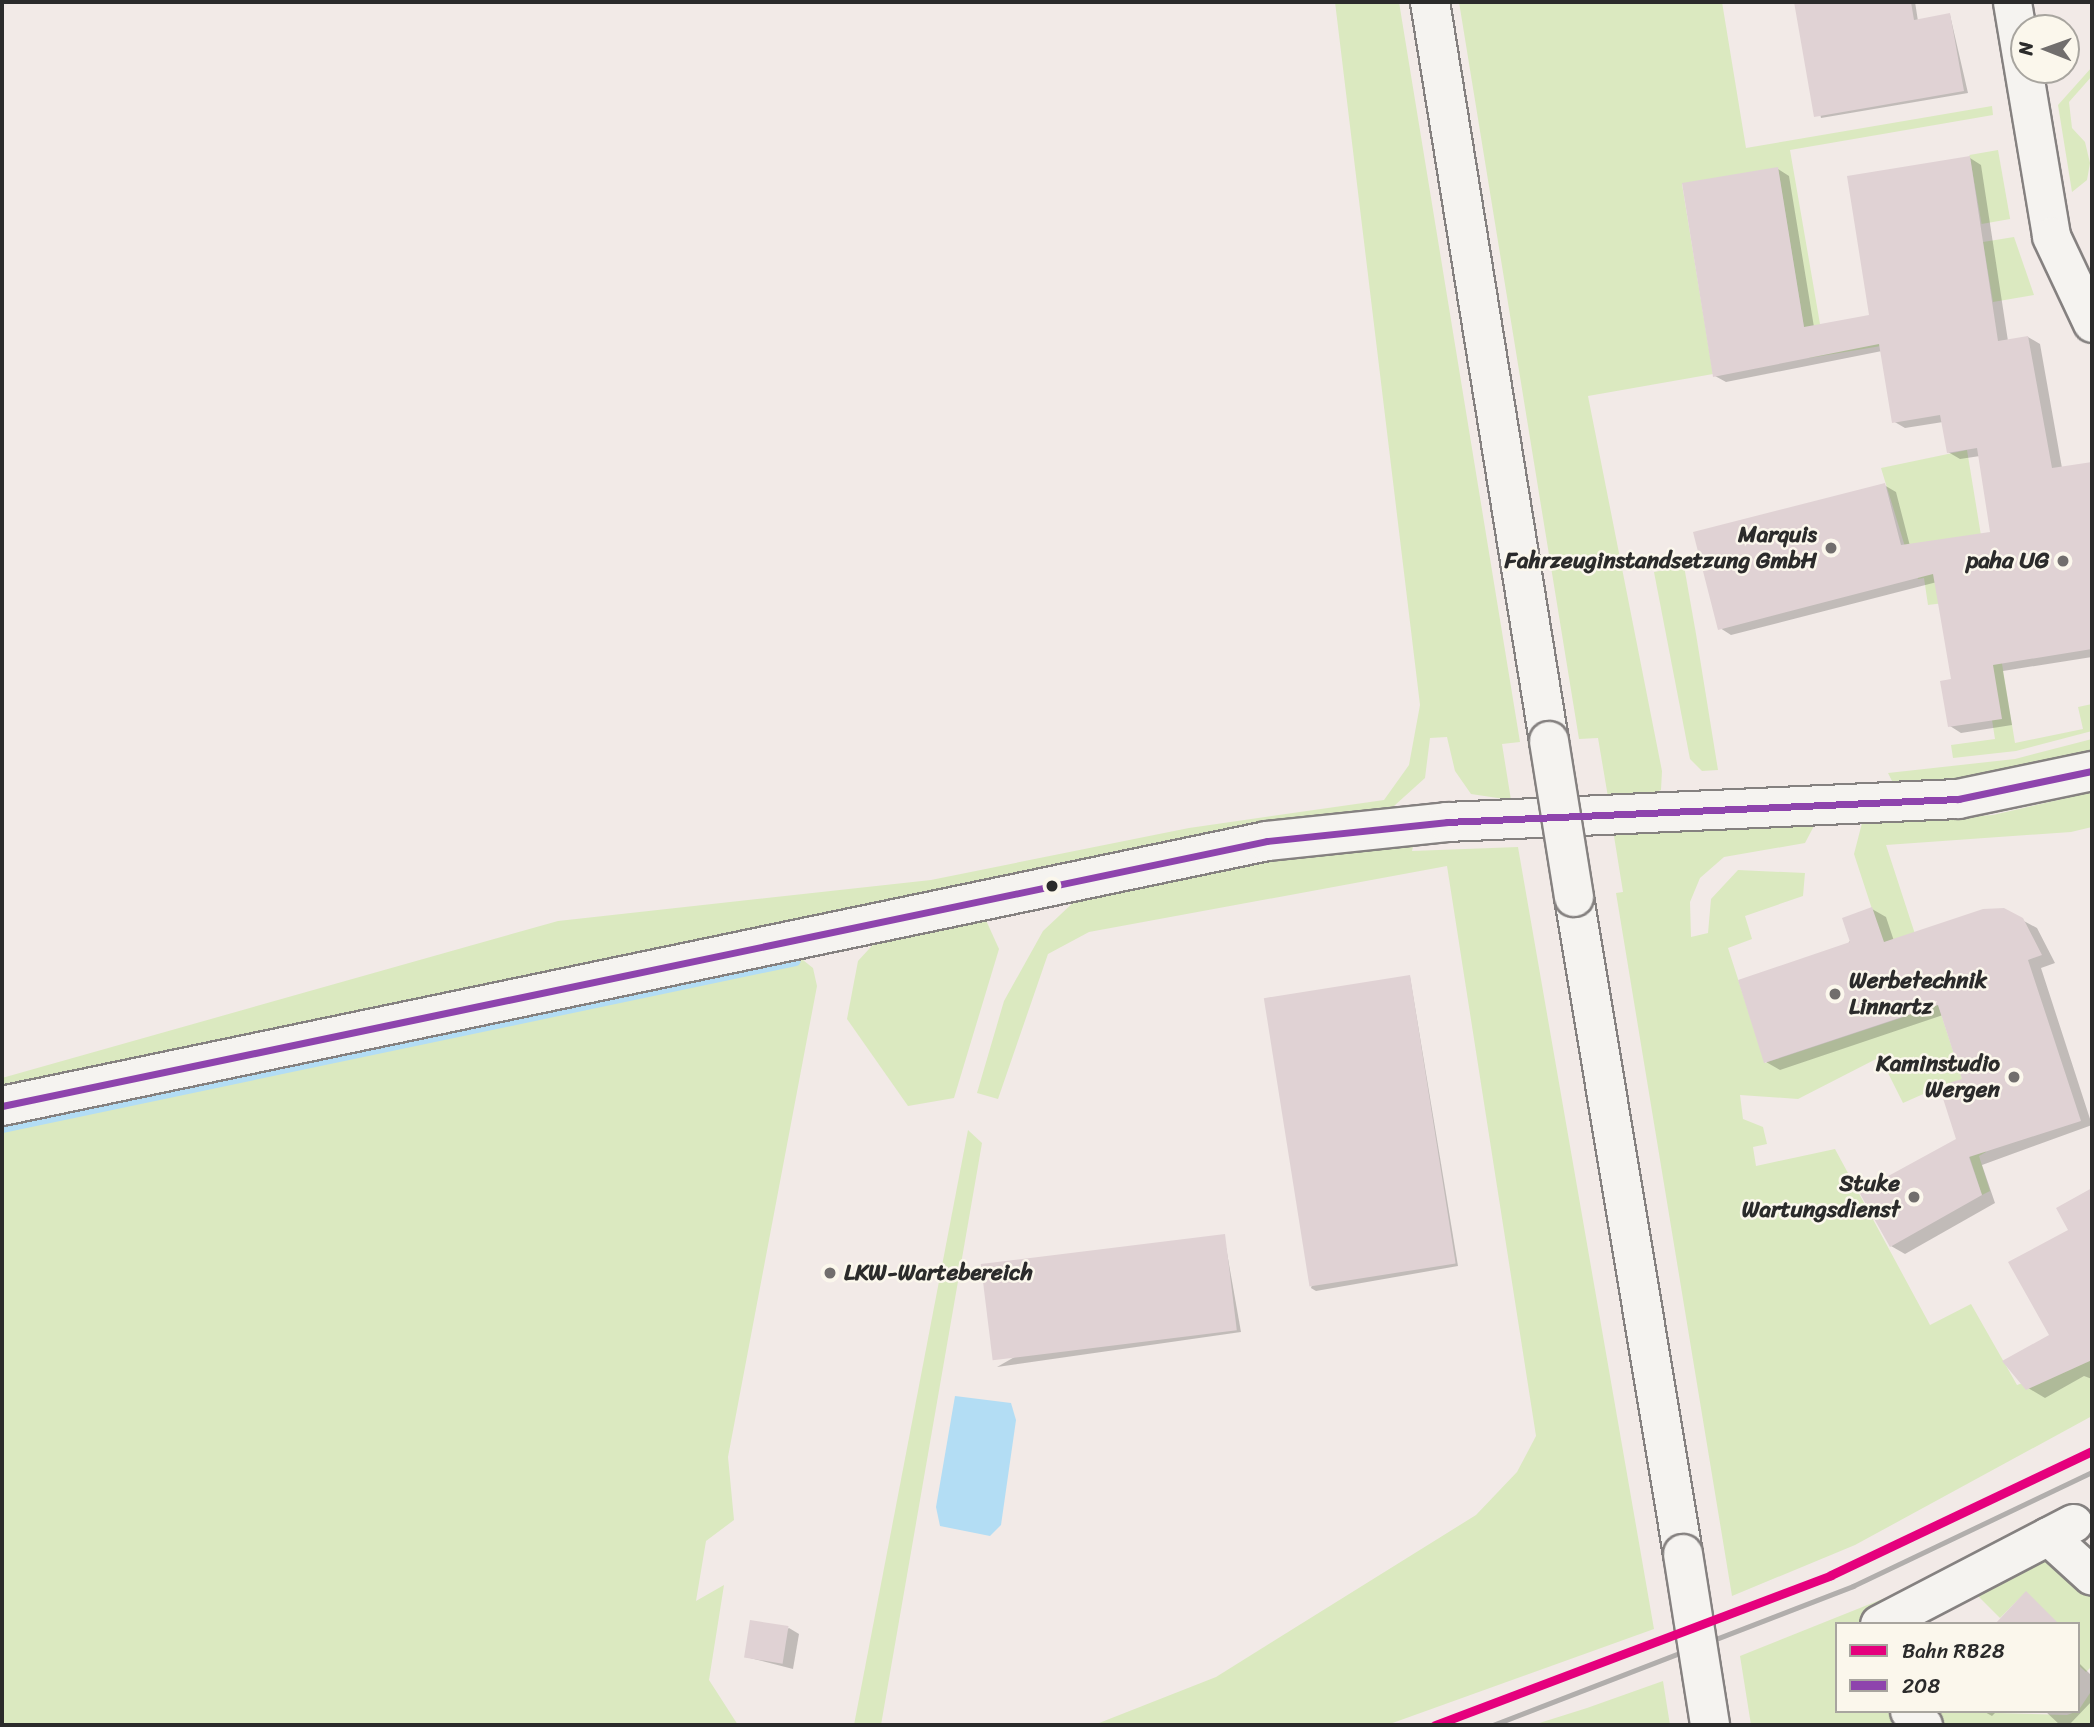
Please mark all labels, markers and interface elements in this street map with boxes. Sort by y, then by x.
north arrow [2010,14,2080,84]
text: N [2009,42,2042,56]
place label: Marquis Fahrzeuginstandsetzung GmbH [1505,521,1817,575]
marker: Marquis Fahrzeuginstandsetzung GmbH [1823,540,1839,556]
place label: paha UG [1966,547,2049,575]
marker: paha UG [2055,553,2071,569]
unlabelled marker [1045,879,1059,893]
place label: Werbetechnik Linnartz [1849,967,1987,1021]
marker: Werbetechnik Linnartz [1827,986,1843,1002]
place label: Kaminstudio Wergen [1876,1050,2000,1104]
marker: Kaminstudio Wergen [2006,1069,2022,1085]
place label: Stuke Wartungsdienst [1742,1170,1900,1224]
marker: Stuke Wartungsdienst [1906,1189,1922,1205]
place label: LKW-Wartebereich [844,1259,1033,1287]
marker: LKW-Wartebereich [822,1265,838,1281]
legend [1835,1622,2080,1713]
text: Bahn RB28 [1902,1632,2005,1670]
text: 208 [1902,1667,1940,1705]

